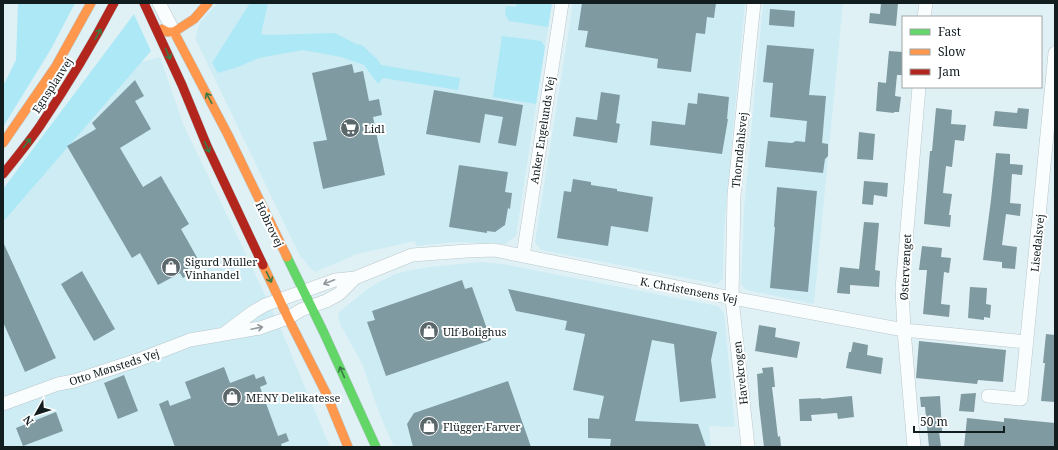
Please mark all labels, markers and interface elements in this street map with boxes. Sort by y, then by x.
legend [902,16,1042,88]
text: Fast [938,23,961,40]
one-way arrow [94,28,102,40]
text: Slow [938,43,966,60]
one-way arrow [165,48,172,60]
street label: Egnsplanvej [28,54,76,116]
text: Jam [937,63,960,80]
street label: Anker Engelunds Vej [526,75,558,185]
one-way arrow [204,92,212,104]
street label: Thorndahlsvej [728,111,750,189]
supermarket icon: Lidl [339,117,361,139]
place label: Lidl [364,121,385,136]
one-way arrow [23,137,31,148]
one-way arrow [204,140,211,152]
street label: Hobrovej [253,199,287,249]
street label: Lisedalsvej [1027,213,1047,273]
street label: Østervænget [896,233,914,301]
place label: Sigurd Müller Vinhandel [185,254,258,282]
shop icon: Sigurd Müller Vinhandel [160,256,182,278]
one-way arrow [266,270,273,282]
street label: K. Christensens Vej [639,273,739,307]
one-way arrow [323,279,335,287]
shop icon: Ulf Bolighus [418,320,440,342]
one-way arrow [251,323,264,331]
place label: Ulf Bolighus [443,324,507,339]
street label: Havekrogen [729,340,751,406]
street label: Otto Mønsteds Vej [67,345,161,389]
one-way arrow [337,367,345,379]
shop icon: MENY Delikatesse [221,386,243,408]
place label: MENY Delikatesse [246,390,340,405]
north arrow [16,394,56,434]
scale bar [914,408,1004,434]
text: N [19,412,36,429]
text: 50 m [920,413,948,430]
shop icon: Flügger Farver [418,415,440,437]
place label: Flügger Farver [443,419,521,434]

